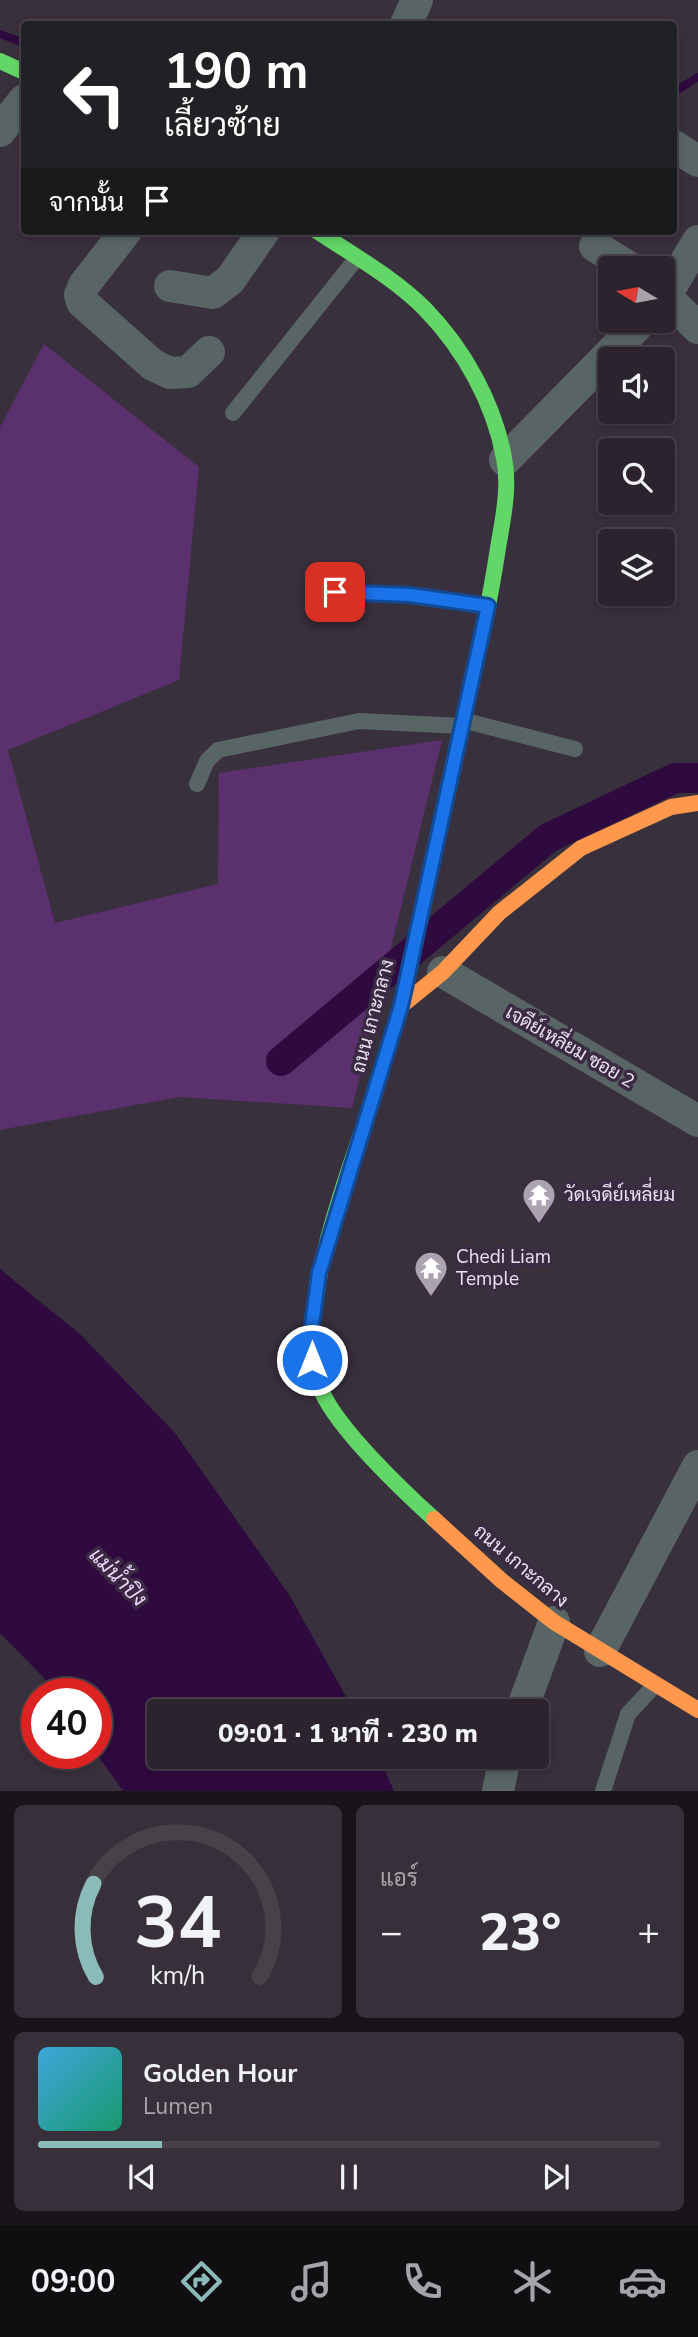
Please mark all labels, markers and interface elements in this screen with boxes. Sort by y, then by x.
text: 190 m [164,38,308,105]
icon: left [49,49,140,140]
text: เลี้ยวซ้าย [164,104,281,147]
icon: arrive [138,182,176,220]
text: จากนั้น [49,185,124,220]
north arrow [598,256,676,332]
map controls [598,256,675,606]
button: sound [598,347,675,424]
button: search [598,438,675,515]
button: layers [598,529,675,606]
pin [305,562,365,622]
icon: arrive [316,573,354,611]
street label: ถนน เกาะกลาง [345,957,401,1075]
street label: เจดีย์เหลี่ยม ซอย 2 [501,995,642,1095]
temple icon: วัดเจดีย์เหลี่ยม [520,1176,558,1225]
place label: วัดเจดีย์เหลี่ยม [564,1177,675,1208]
place label: Chedi Liam Temple [456,1244,551,1292]
temple icon: Chedi Liam Temple [412,1249,450,1298]
position arrow [275,1323,349,1397]
street label: ถนน เกาะกลาง [468,1519,574,1613]
water label: แม่น้ำปิง [83,1539,156,1613]
speed limit sign: 40 [21,1678,112,1769]
text: 09:01 · 1 นาที · 230 m [218,1716,478,1751]
text: แอร์ [380,1863,418,1894]
text: 34 [134,1874,222,1974]
text: 23° [479,1897,561,1968]
text: − [380,1907,403,1958]
text: + [637,1907,660,1958]
text: km/h [150,1959,206,1993]
text: Golden Hour [143,2056,298,2091]
text: Lumen [143,2091,213,2122]
icon: previous [123,2158,161,2196]
icon: pause [330,2158,368,2196]
icon: next [537,2158,575,2196]
icon: directions [177,2257,226,2306]
icon: music [287,2257,336,2306]
icon: phone [398,2257,447,2306]
icon: climate [508,2257,557,2306]
icon: car [618,2257,667,2306]
text: 09:00 [31,2260,115,2303]

